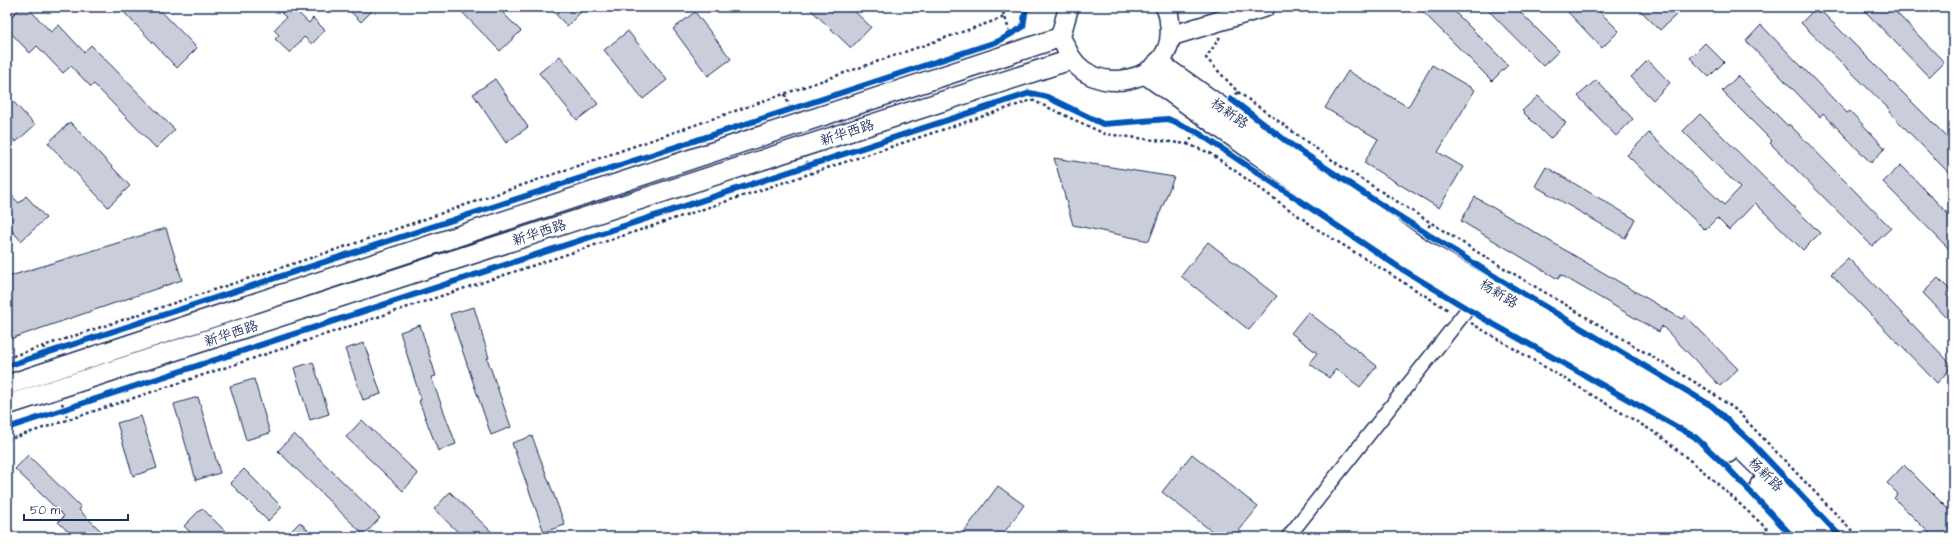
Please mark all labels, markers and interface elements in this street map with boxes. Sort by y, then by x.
street label: 杨新路 [1206,94,1252,134]
street label: 新华西路 [818,115,877,151]
street label: 新华西路 [510,215,569,251]
street label: 杨新路 [1475,274,1522,313]
street label: 新华西路 [202,316,261,352]
street label: 杨新路 [1743,453,1787,497]
scale bar [24,496,128,522]
text: 50 m [30,502,61,519]

